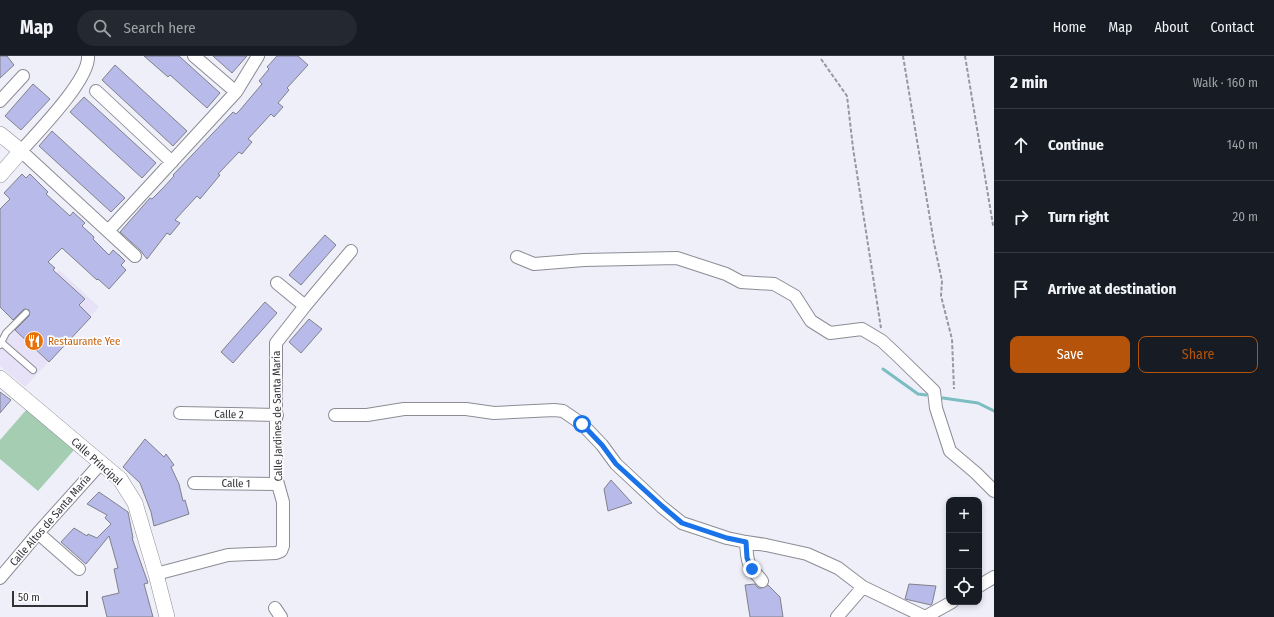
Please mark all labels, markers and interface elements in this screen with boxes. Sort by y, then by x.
search box [77,10,357,46]
text: Map [20,16,53,39]
icon: search [91,17,113,39]
text: Search here [123,19,196,37]
text: Home [1053,19,1086,36]
text: Map [1108,19,1132,36]
text: About [1154,19,1189,36]
text: Contact [1211,19,1254,36]
text: 2 min [1010,72,1048,93]
text: Walk · 160 m [1193,75,1258,90]
icon: ahead [1010,134,1032,156]
text: Continue [1048,136,1104,154]
text: 140 m [1227,137,1258,152]
icon: right [1010,206,1032,228]
text: Turn right [1048,208,1109,226]
text: 20 m [1232,209,1258,224]
icon: arrive [1010,278,1032,300]
text: Arrive at destination [1048,280,1176,298]
restaurant icon: Restaurante Yee [23,330,45,352]
place label: Restaurante Yee [48,335,120,348]
button: Save [1010,336,1130,373]
button: Share [1138,336,1258,373]
street label: Calle Jardines de Santa Maria [270,350,285,482]
street label: Calle 2 [214,408,244,421]
route start [573,415,591,433]
street label: Calle Principal [69,435,125,488]
street label: Calle Altos de Santa María [7,472,94,569]
street label: Calle 1 [221,477,251,490]
map controls [946,497,982,605]
button: + [946,497,982,533]
button: − [946,533,982,569]
route end [743,560,761,578]
button: locate [946,569,982,605]
scale bar [12,589,88,608]
text: 50 m [18,591,40,604]

